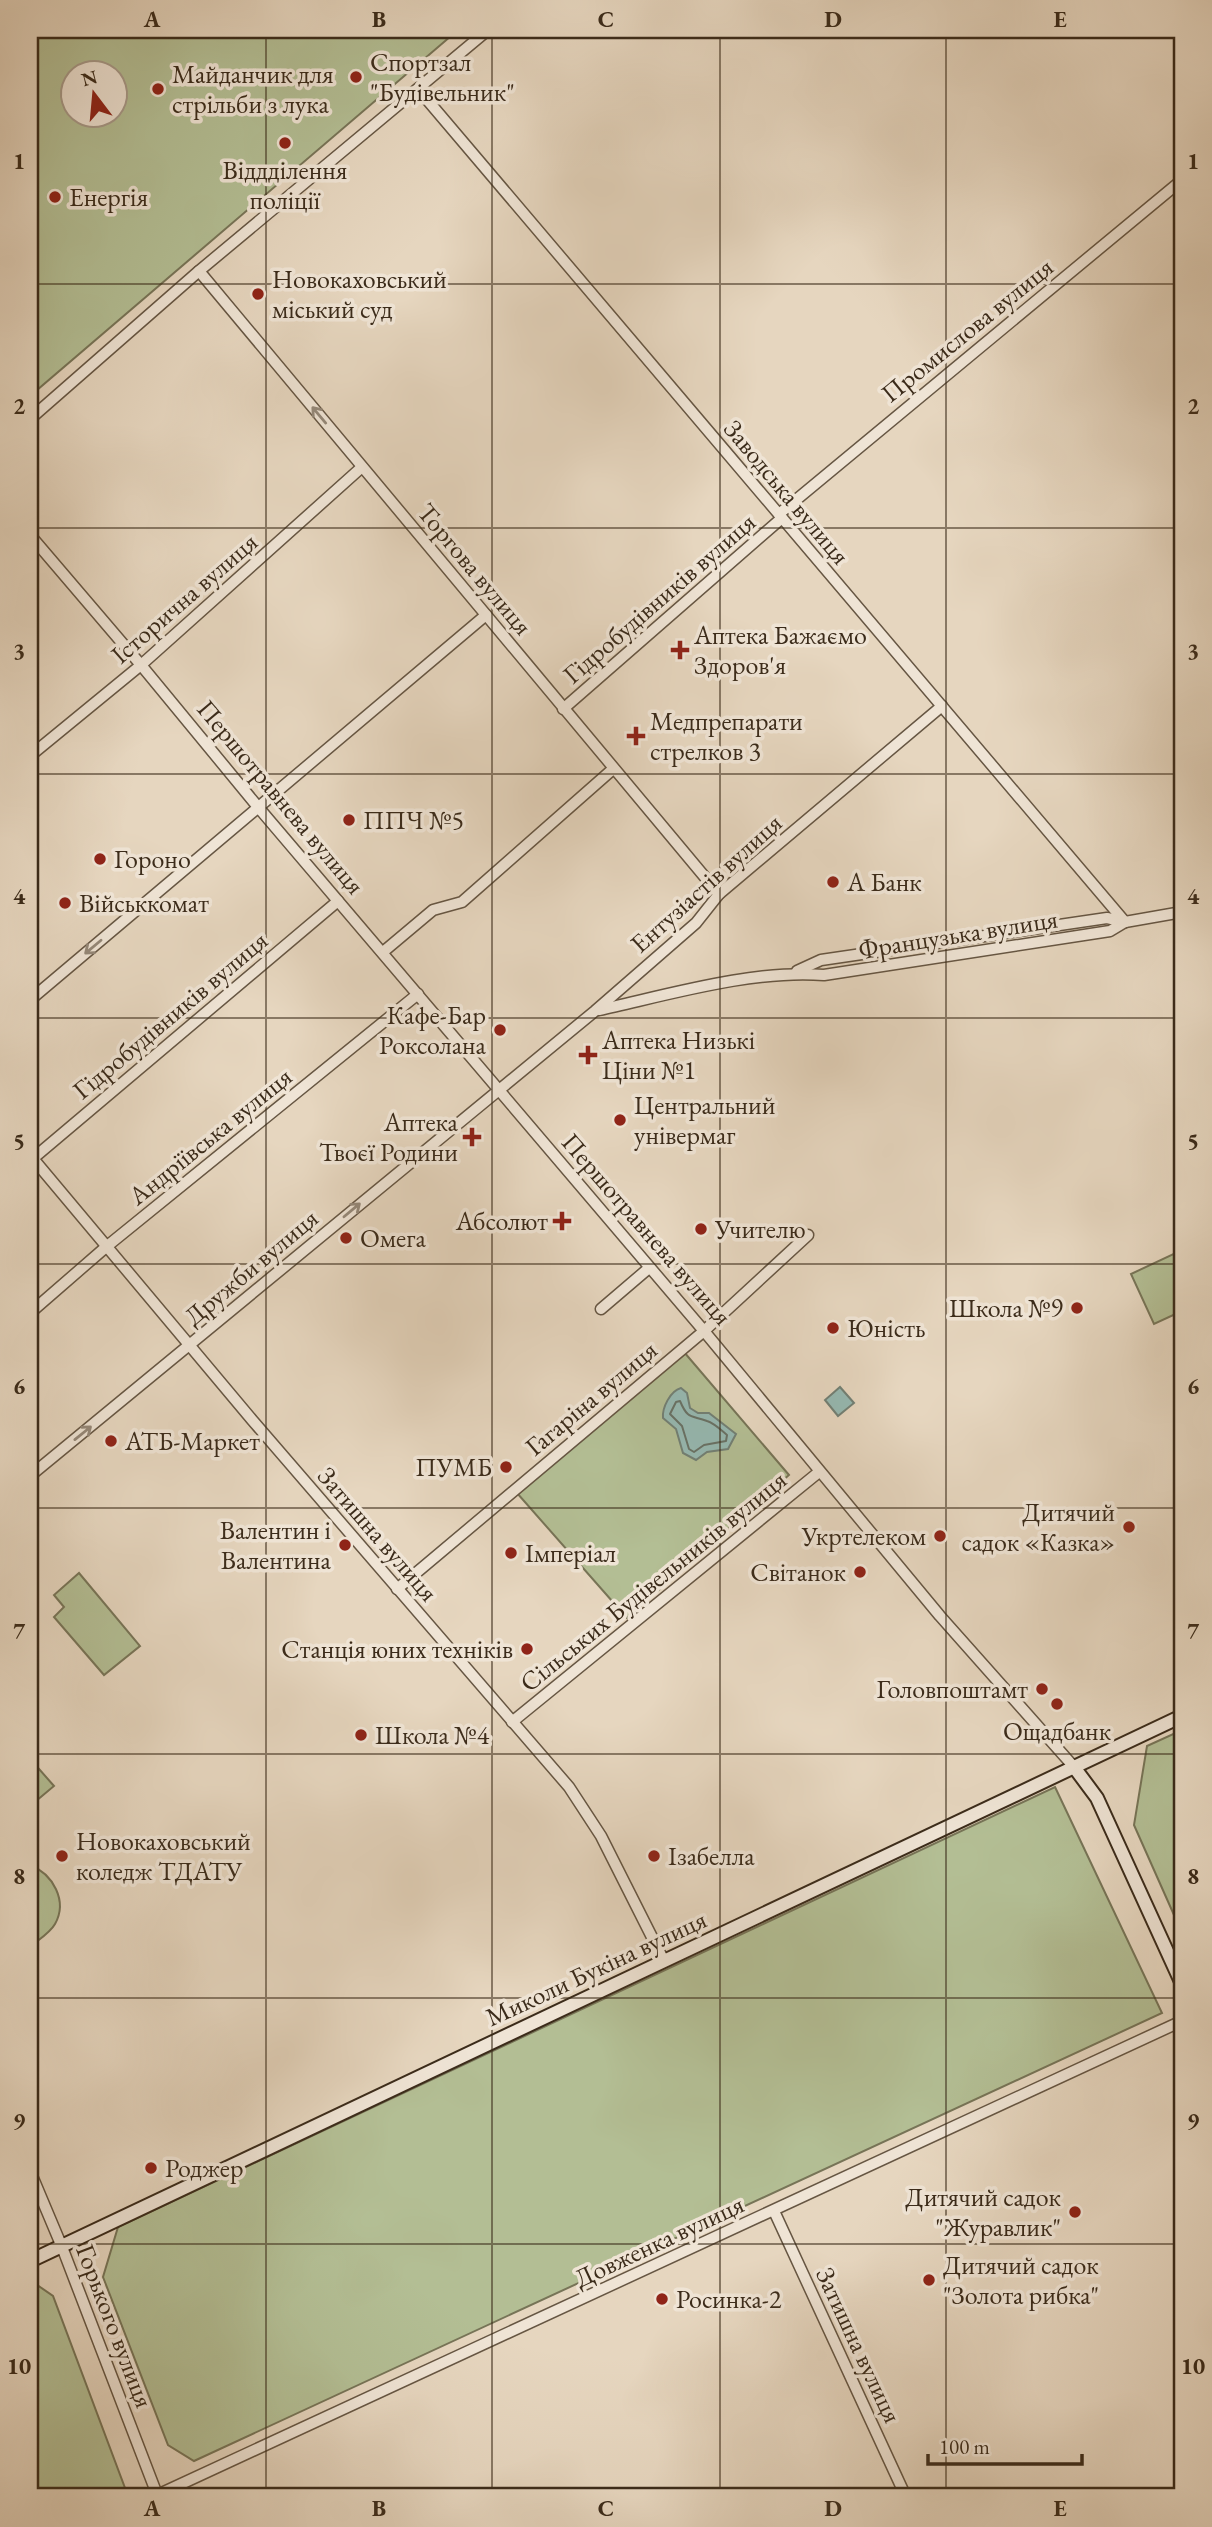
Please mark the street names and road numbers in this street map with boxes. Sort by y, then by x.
street label: Промислова вулиця [874,250,1060,410]
street label: Заводська вулиця [716,412,858,572]
street label: Торгова вулиця [410,496,540,642]
street label: Гідробудівників вулиця [556,505,762,691]
street label: Історична вулиця [104,525,264,671]
street label: Першотравнева вулиця [190,693,372,901]
street label: Ентузіастів вулиця [623,806,789,960]
street label: Французька вулиця [856,901,1060,967]
street label: Гідробудівників вулиця [65,923,275,1107]
street label: Андріївська вулиця [120,1059,299,1213]
street label: Першотравнева вулиця [554,1126,740,1332]
street label: Дружби вулиця [177,1201,325,1333]
street label: Гагаріна вулиця [518,1333,664,1463]
street label: Затишна вулиця [310,1460,446,1608]
street label: Сільських Будівельників вулиця [513,1463,793,1699]
street label: Миколи Букіна вулиця [480,1902,712,2034]
street label: Довженка вулиця [569,2187,749,2295]
street label: Горького вулиця [68,2240,162,2412]
street label: Затишна вулиця [808,2262,910,2428]

